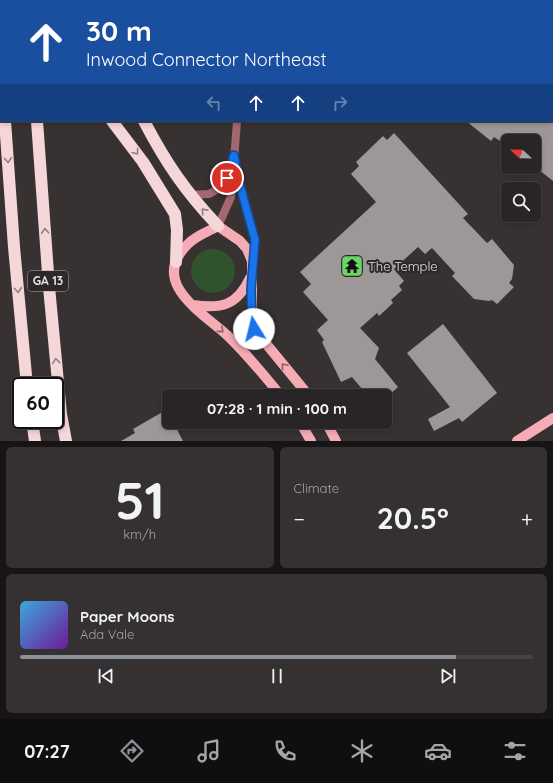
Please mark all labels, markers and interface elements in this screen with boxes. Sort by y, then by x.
text: 30 m [86,13,152,48]
icon: ahead [20,16,72,68]
text: Inwood Connector Northeast [86,48,327,71]
icon: left [203,92,225,114]
icon: ahead [245,92,267,114]
icon: ahead [287,92,309,114]
icon: right [329,92,351,114]
north arrow [501,134,541,174]
map controls [501,134,541,222]
one-way arrow [131,148,139,155]
one-way arrow [3,157,12,163]
pin [210,161,244,195]
icon: arrive [216,167,238,189]
button: search [501,182,541,222]
one-way arrow [202,208,209,215]
one-way arrow [40,228,49,234]
temple icon: The Temple [339,253,365,279]
place label: The Temple [368,258,438,274]
road number: GA 13 [28,271,68,291]
one-way arrow [13,286,22,293]
position arrow [233,308,275,350]
one-way arrow [216,325,224,332]
one-way arrow [51,358,60,364]
one-way arrow [282,363,289,370]
speed limit sign: 60 [12,377,64,429]
text: 07:28 · 1 min · 100 m [207,399,347,418]
text: 51 [115,467,165,532]
text: Climate [294,480,339,496]
text: 20.5° [377,499,449,537]
text: − [294,505,305,533]
text: + [521,505,533,533]
text: km/h [123,526,156,542]
text: Paper Moons [80,607,175,626]
text: Ada Vale [80,626,134,642]
icon: previous [95,665,117,687]
icon: pause [266,665,288,687]
icon: next [437,665,459,687]
icon: directions [118,737,146,765]
icon: music [195,737,223,765]
icon: phone [271,737,299,765]
icon: climate [348,737,376,765]
icon: car [424,737,452,765]
icon: filters [501,737,529,765]
text: 07:27 [24,740,70,763]

